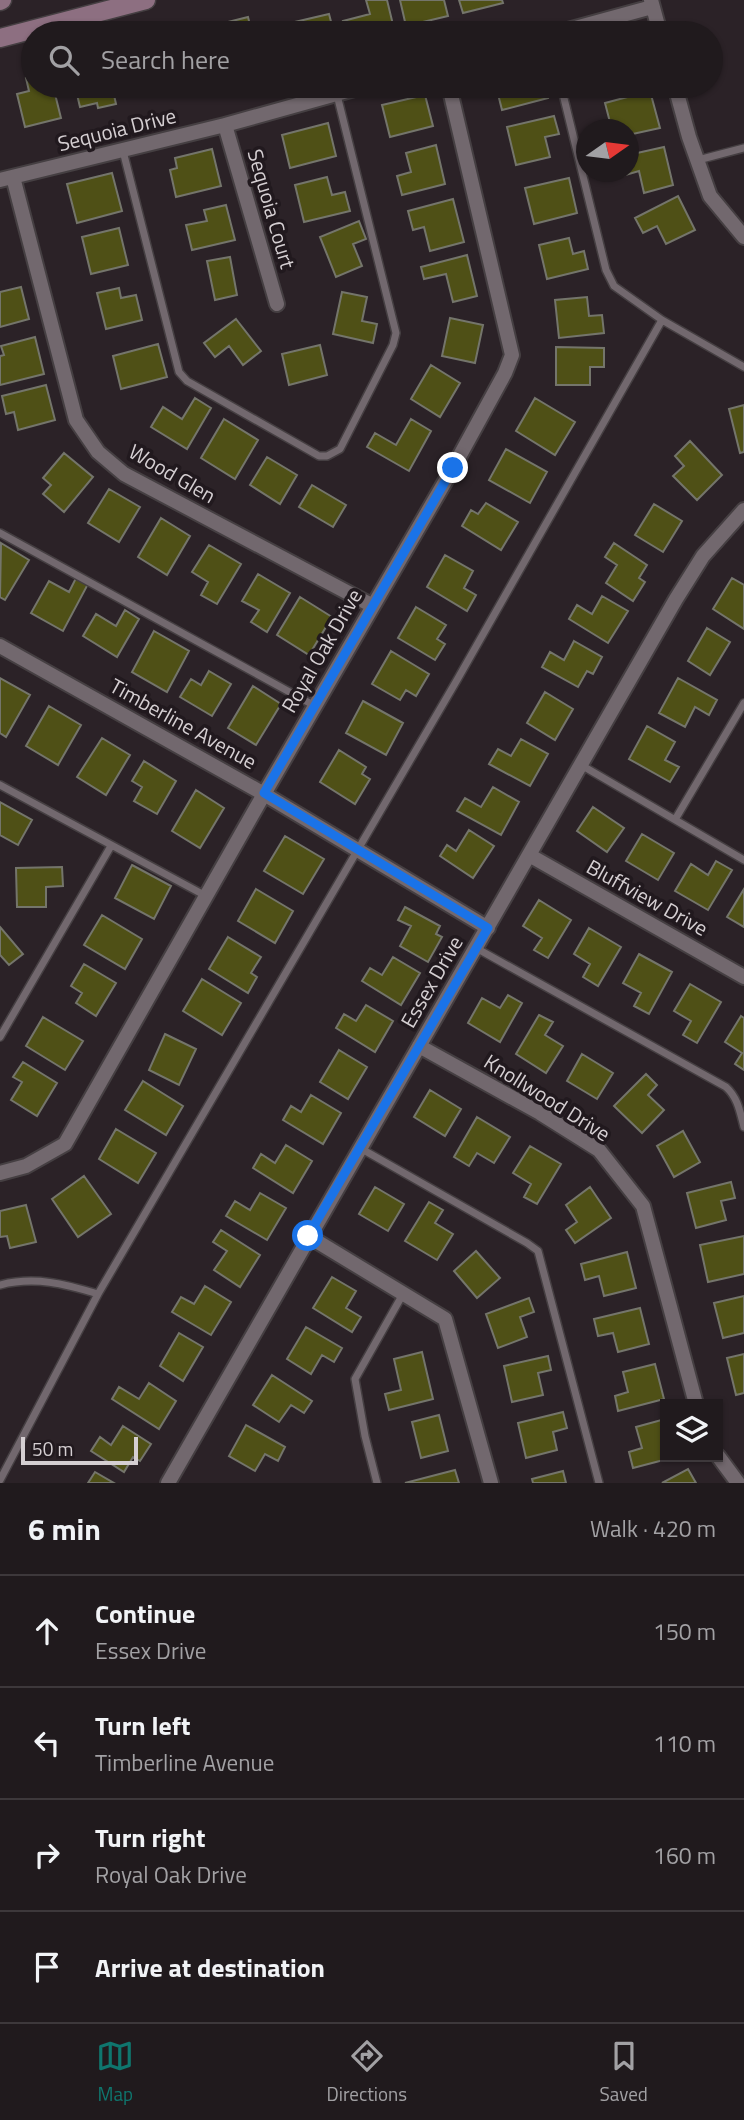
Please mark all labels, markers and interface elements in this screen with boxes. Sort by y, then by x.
search box [21,21,723,98]
text: Search here [101,40,230,79]
icon: search [45,41,83,79]
street label: Sequoia Drive [54,99,179,159]
north arrow [576,119,639,182]
street label: Sequoia Court [240,145,304,273]
street label: Wood Glen [123,435,222,511]
route end [437,452,468,483]
street label: Royal Oak Drive [273,583,370,718]
street label: Timberline Avenue [104,669,263,777]
street label: Bluffview Drive [581,851,714,944]
street label: Essex Drive [392,929,470,1034]
street label: Knollwood Drive [478,1046,617,1149]
route start [292,1220,323,1251]
map controls [660,1399,723,1462]
button: layers [660,1399,723,1462]
scale bar [21,1434,138,1466]
text: 50 m [32,1434,73,1463]
text: 6 min [28,1506,101,1552]
text: Walk · 420 m [590,1511,716,1546]
text: Continue [95,1594,195,1633]
icon: ahead [28,1612,66,1650]
text: 150 m [653,1614,716,1649]
text: Essex Drive [95,1633,206,1668]
text: Turn left [95,1706,190,1745]
icon: left [28,1724,66,1762]
text: 110 m [653,1726,716,1761]
text: Timberline Avenue [95,1745,274,1780]
text: Turn right [95,1818,206,1857]
icon: right [28,1836,66,1874]
text: 160 m [653,1838,716,1873]
text: Royal Oak Drive [95,1857,247,1892]
icon: arrive [28,1948,66,1986]
text: Arrive at destination [95,1948,325,1987]
tab: Map [96,2037,134,2108]
tab: Directions [327,2037,407,2108]
tab: Saved [599,2037,648,2108]

